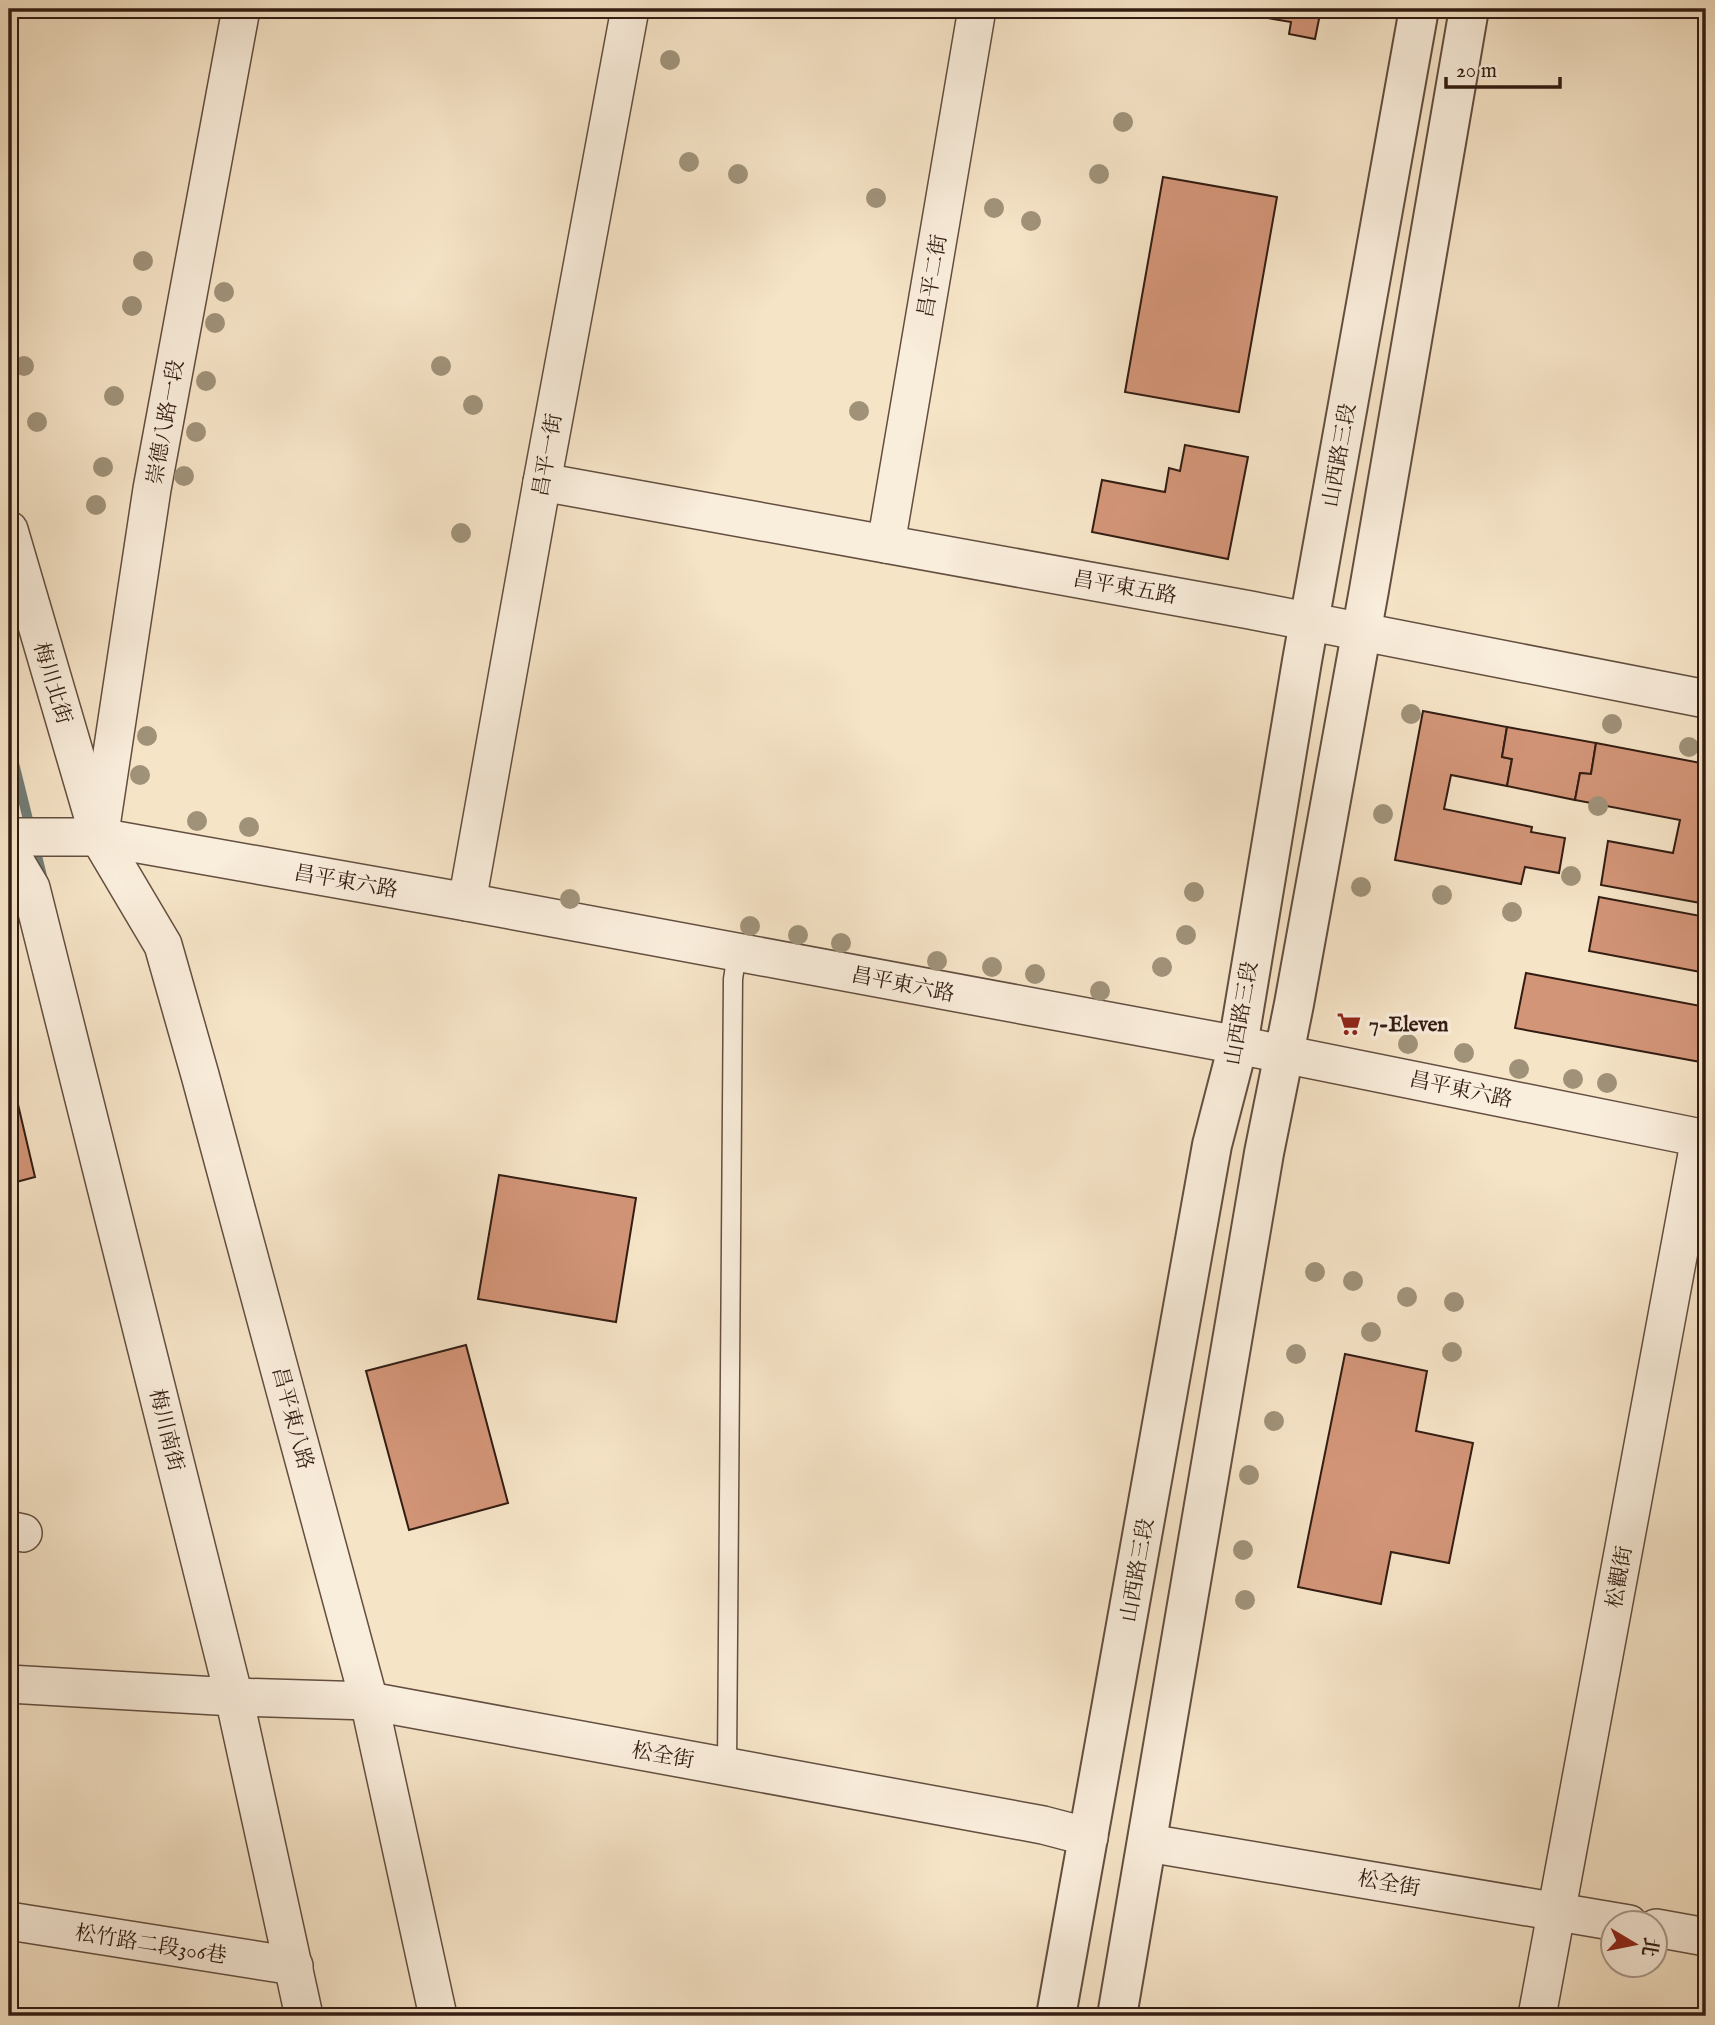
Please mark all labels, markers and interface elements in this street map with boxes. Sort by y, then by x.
scale bar [1446,46,1559,90]
text: 20 m [1456,58,1497,85]
street label: 昌平二街 [913,233,954,320]
street label: 崇德八路一段 [142,358,191,487]
street label: 山西路三段 [1318,401,1363,509]
street label: 昌平一街 [528,412,569,499]
street label: 昌平東五路 [1071,566,1179,611]
street label: 梅川北街 [26,639,77,728]
street label: 昌平東六路 [292,860,400,905]
street label: 山西路三段 [1220,959,1265,1067]
street label: 昌平東六路 [849,962,957,1009]
supermarket icon: 7-Eleven [1335,1010,1363,1038]
place label: 7-Eleven [1369,1012,1448,1039]
street label: 昌平東六路 [1407,1066,1515,1115]
street label: 昌平東八路 [265,1364,318,1473]
street label: 梅川南街 [142,1386,189,1474]
street label: 山西路三段 [1116,1516,1161,1624]
street label: 松觀街 [1602,1544,1639,1611]
street label: 松全街 [629,1738,696,1775]
street label: 松全街 [1355,1866,1422,1903]
north arrow [1600,1910,1670,1980]
street label: 松竹路二段306巷 [73,1920,228,1971]
text: 北 [1635,1935,1662,1958]

